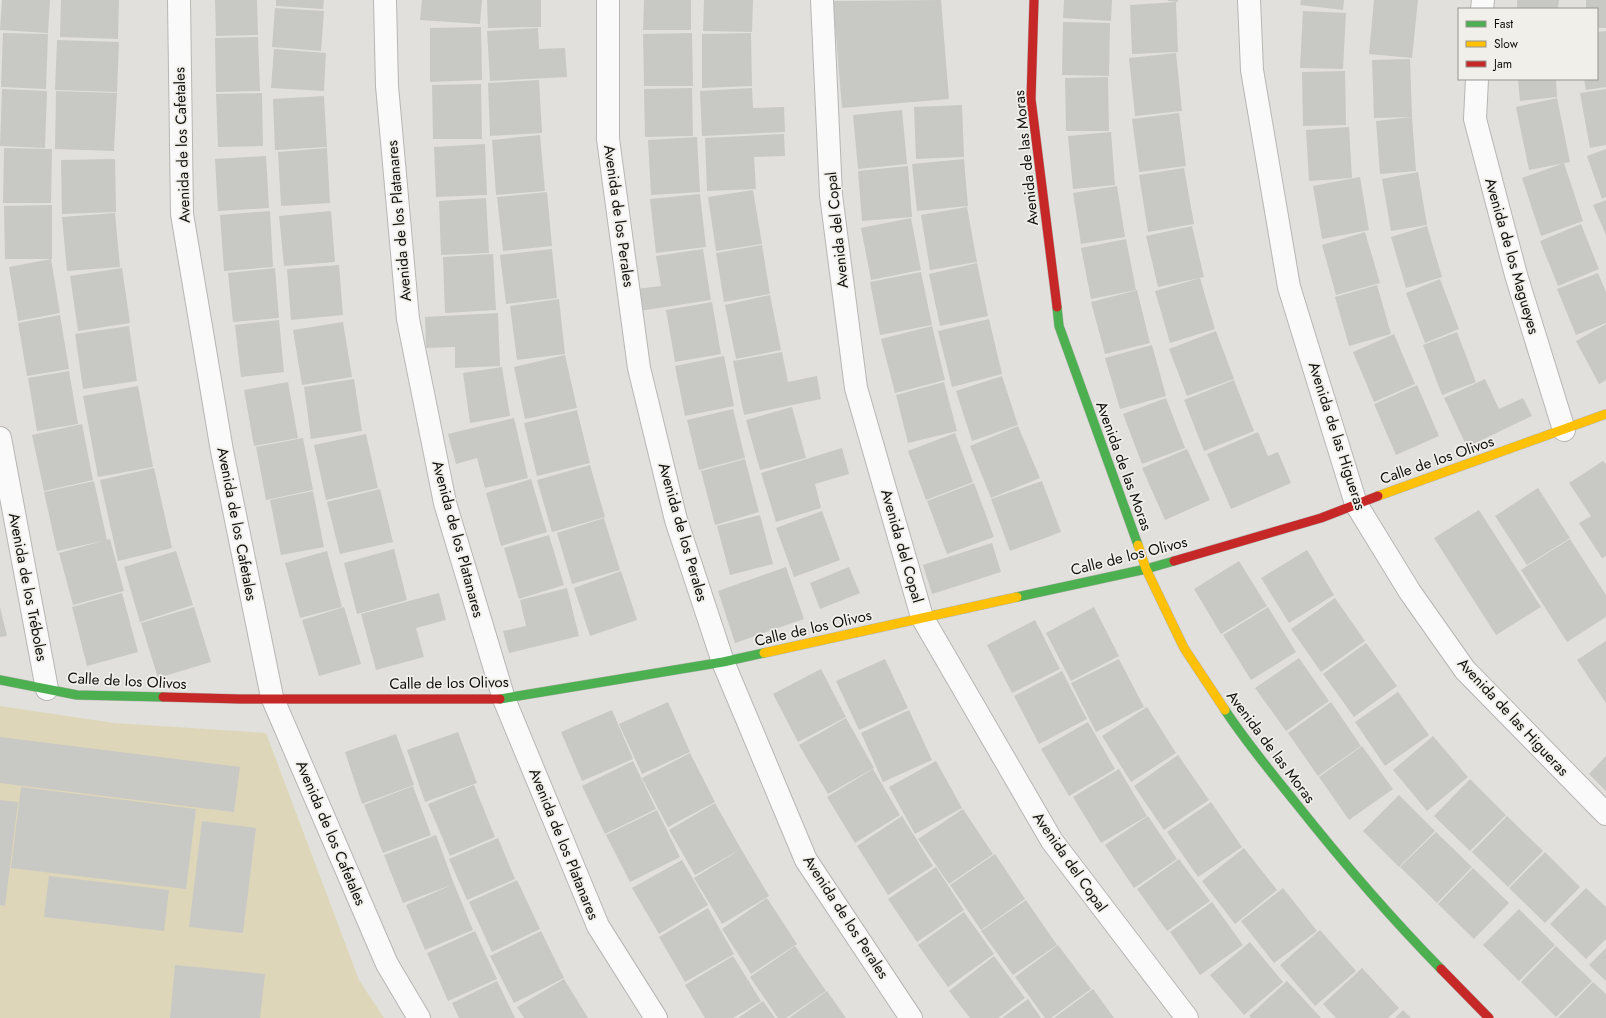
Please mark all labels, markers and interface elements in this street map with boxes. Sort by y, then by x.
legend [1458,8,1598,80]
text: Fast [1494,15,1513,33]
text: Slow [1494,35,1519,53]
text: Jam [1492,55,1512,73]
street label: Avenida de los Cafetales [168,67,196,223]
street label: Avenida de las Moras [1008,89,1044,227]
street label: Avenida de los Platanares [381,139,417,303]
street label: Avenida de los Perales [598,144,640,288]
street label: Avenida del Copal [820,171,854,289]
street label: Avenida de los Magueyes [1479,175,1545,337]
street label: Avenida de las Higueras [1303,359,1371,513]
street label: Avenida de las Moras [1090,398,1158,534]
street label: Calle de los Olivos [1377,430,1497,490]
street label: Avenida de los Cafetales [211,445,263,603]
street label: Avenida de los Platanares [426,458,490,620]
street label: Avenida de los Perales [653,460,713,604]
street label: Avenida del Copal [875,487,929,605]
street label: Avenida de los Tréboles [3,511,53,663]
street label: Calle de los Olivos [1068,531,1190,581]
street label: Calle de los Olivos [752,604,874,652]
street label: Avenida de las Higueras [1452,653,1574,781]
street label: Calle de los Olivos [67,667,187,695]
street label: Calle de los Olivos [389,671,509,695]
street label: Avenida de las Moras [1221,686,1321,808]
street label: Avenida de los Cafetales [290,757,372,909]
street label: Avenida de los Platanares [524,765,604,923]
street label: Avenida del Copal [1027,808,1113,916]
street label: Avenida de los Perales [798,851,894,983]

